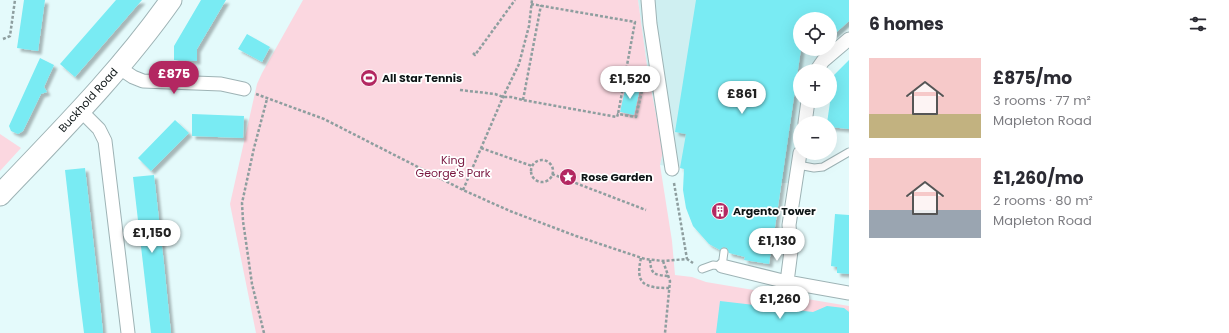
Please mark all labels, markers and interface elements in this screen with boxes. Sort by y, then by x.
map controls [793,12,837,160]
button: locate [793,12,837,56]
text: 6 homes [869,12,944,36]
icon: filters [1187,13,1209,35]
pin: £875 [150,61,198,95]
street label: Buckhold Road [55,64,121,136]
text: £875 [158,64,190,83]
button: + [793,64,837,108]
pin: £1,520 [597,66,663,100]
text: £875/mo [993,66,1072,90]
sports icon: All Star Tennis [359,68,379,88]
text: £1,520 [609,69,651,88]
place label: All Star Tennis [382,70,462,86]
icon: home [901,74,949,122]
pin: £861 [718,81,766,115]
text: £861 [727,84,757,103]
text: 3 rooms · 77 m² [993,91,1091,110]
text: Mapleton Road [993,111,1092,130]
button: − [793,116,837,160]
park label: King George's Park [416,152,491,181]
text: £1,260/mo [993,166,1084,190]
place icon: Rose Garden [558,167,578,187]
place label: Rose Garden [581,169,653,185]
icon: home [901,174,949,222]
text: 2 rooms · 80 m² [993,191,1093,210]
building icon: Argento Tower [710,201,730,221]
place label: Argento Tower [733,203,816,219]
text: Mapleton Road [993,211,1092,230]
pin: £1,150 [119,220,185,254]
text: £1,150 [132,223,172,242]
pin: £1,130 [744,228,810,262]
text: £1,130 [758,231,796,250]
pin: £1,260 [747,286,813,320]
text: £1,260 [759,289,801,308]

